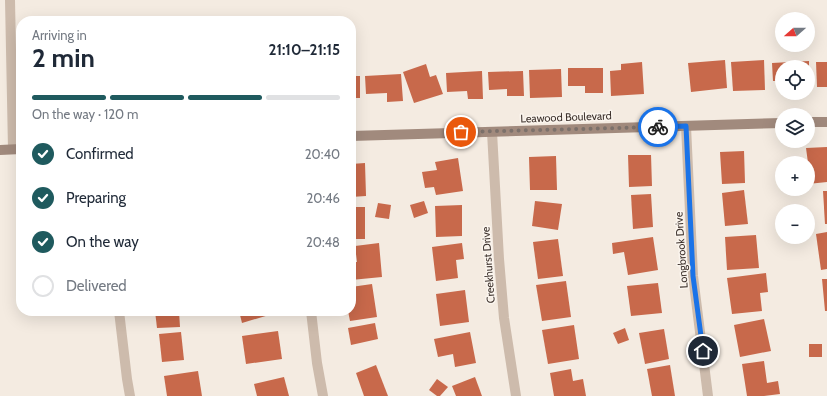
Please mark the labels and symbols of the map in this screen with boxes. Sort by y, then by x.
north arrow [775,12,815,52]
courier [638,107,678,147]
street label: Leawood Boulevard [520,108,612,126]
pin [444,115,478,149]
street label: Longbrook Drive [671,211,691,289]
street label: Creekhurst Drive [478,226,498,304]
pin [686,334,720,368]

